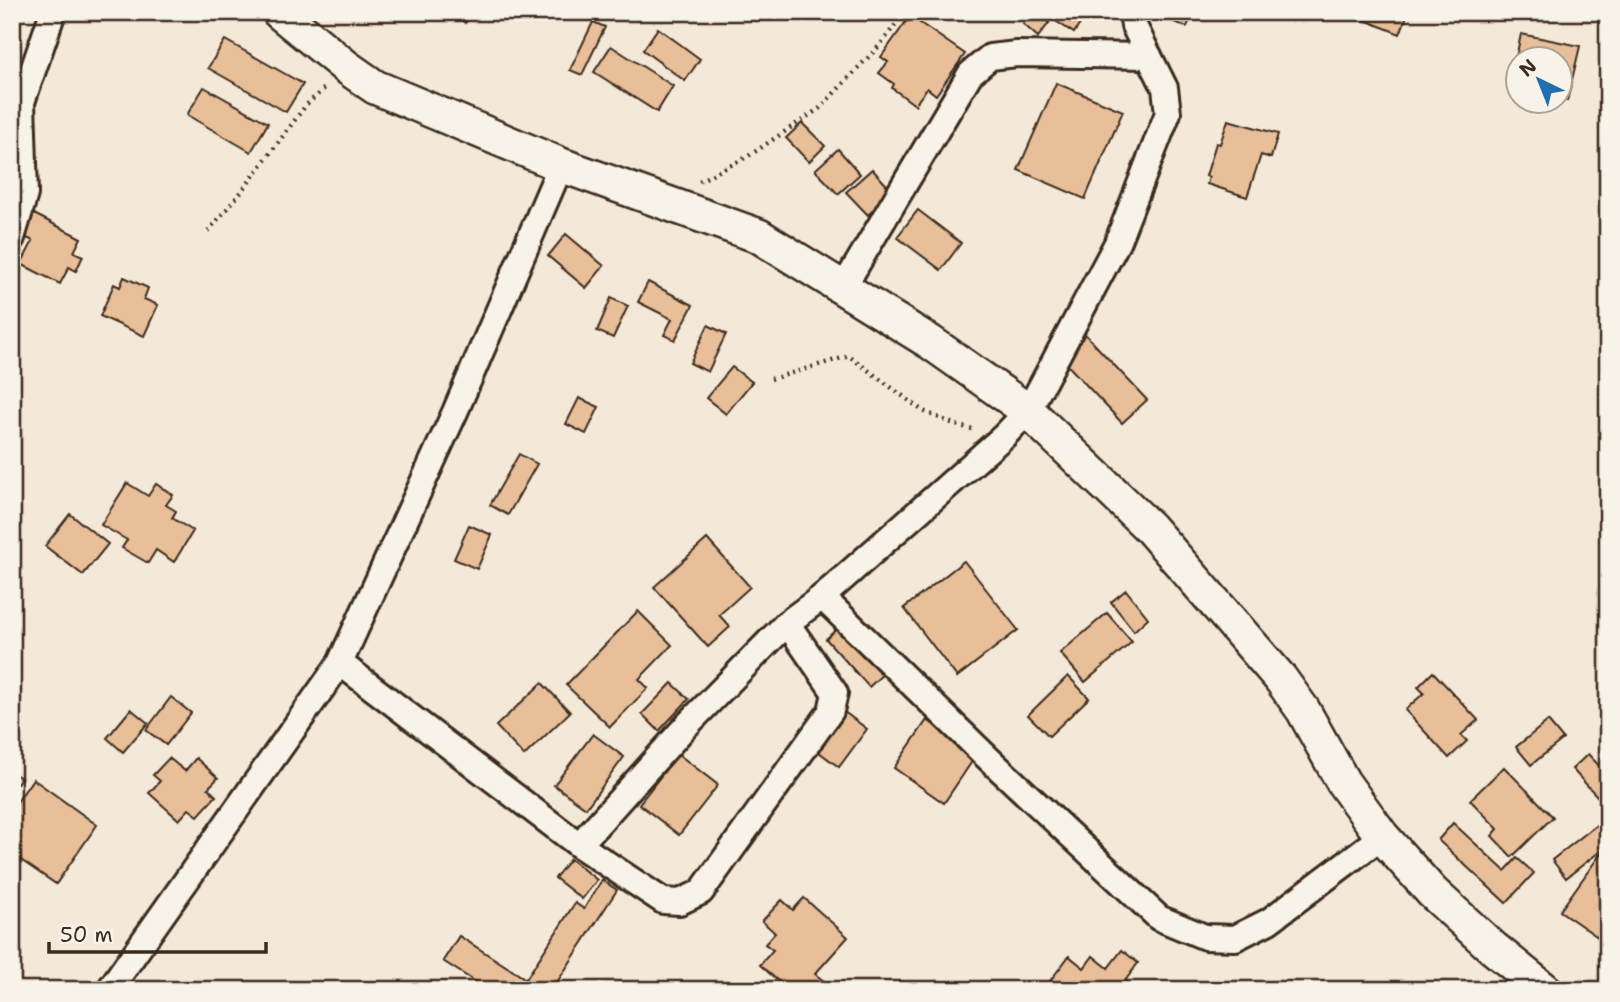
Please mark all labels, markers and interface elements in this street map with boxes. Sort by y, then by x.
north arrow [1504,46,1574,116]
text: N [1514,54,1542,82]
scale bar [49,911,266,955]
text: 50 m [60,921,113,949]

